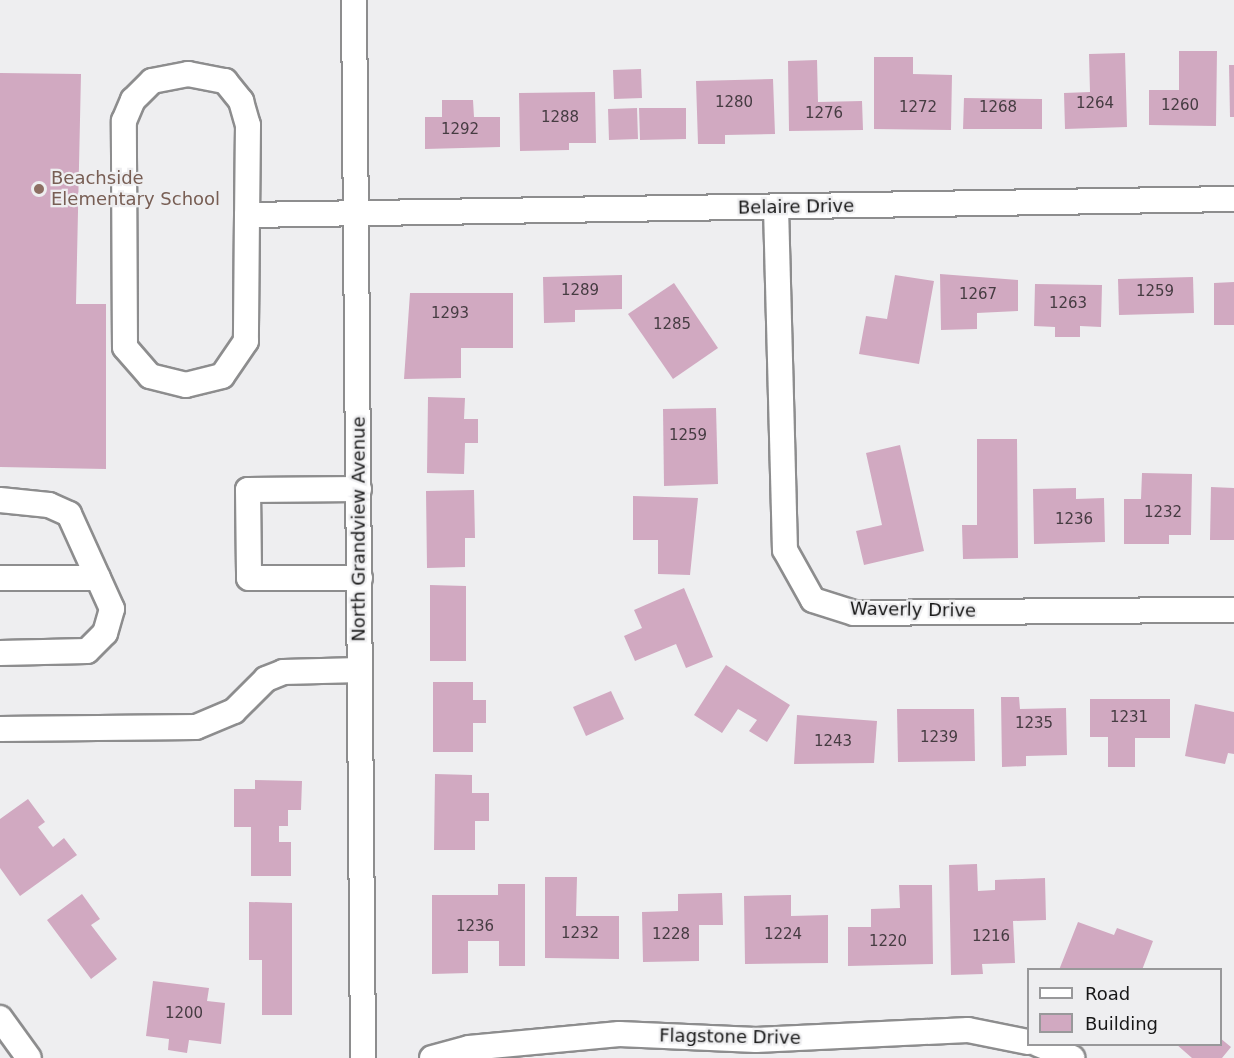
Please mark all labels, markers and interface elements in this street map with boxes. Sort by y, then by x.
house number: 1280 [715,94,753,112]
house number: 1264 [1076,95,1114,113]
house number: 1260 [1161,97,1199,115]
house number: 1272 [899,99,937,117]
house number: 1268 [979,99,1017,117]
house number: 1276 [805,105,843,123]
house number: 1288 [541,109,579,127]
house number: 1292 [441,121,479,139]
place label: Beachside Elementary School [51,168,220,210]
marker: Beachside Elementary School [32,182,46,196]
street label: Belaire Drive [738,195,854,219]
house number: 1289 [561,282,599,300]
house number: 1259 [1136,283,1174,301]
house number: 1267 [959,286,997,304]
house number: 1263 [1049,295,1087,313]
house number: 1293 [431,305,469,323]
house number: 1285 [653,316,691,334]
street label: North Grandview Avenue [348,416,370,642]
house number: 1259 [669,427,707,445]
house number: 1232 [1144,504,1182,522]
house number: 1236 [1055,511,1093,529]
street label: Waverly Drive [850,598,976,622]
house number: 1231 [1110,709,1148,727]
house number: 1235 [1015,715,1053,733]
house number: 1239 [920,729,958,747]
house number: 1243 [814,733,852,751]
house number: 1236 [456,918,494,936]
house number: 1232 [561,925,599,943]
house number: 1228 [652,926,690,944]
house number: 1224 [764,926,802,944]
house number: 1216 [972,928,1010,946]
house number: 1220 [869,933,907,951]
legend [1027,968,1222,1046]
text: Road [1085,983,1130,1004]
house number: 1200 [165,1005,203,1023]
text: Building [1085,1013,1158,1034]
street label: Flagstone Drive [659,1025,801,1049]

